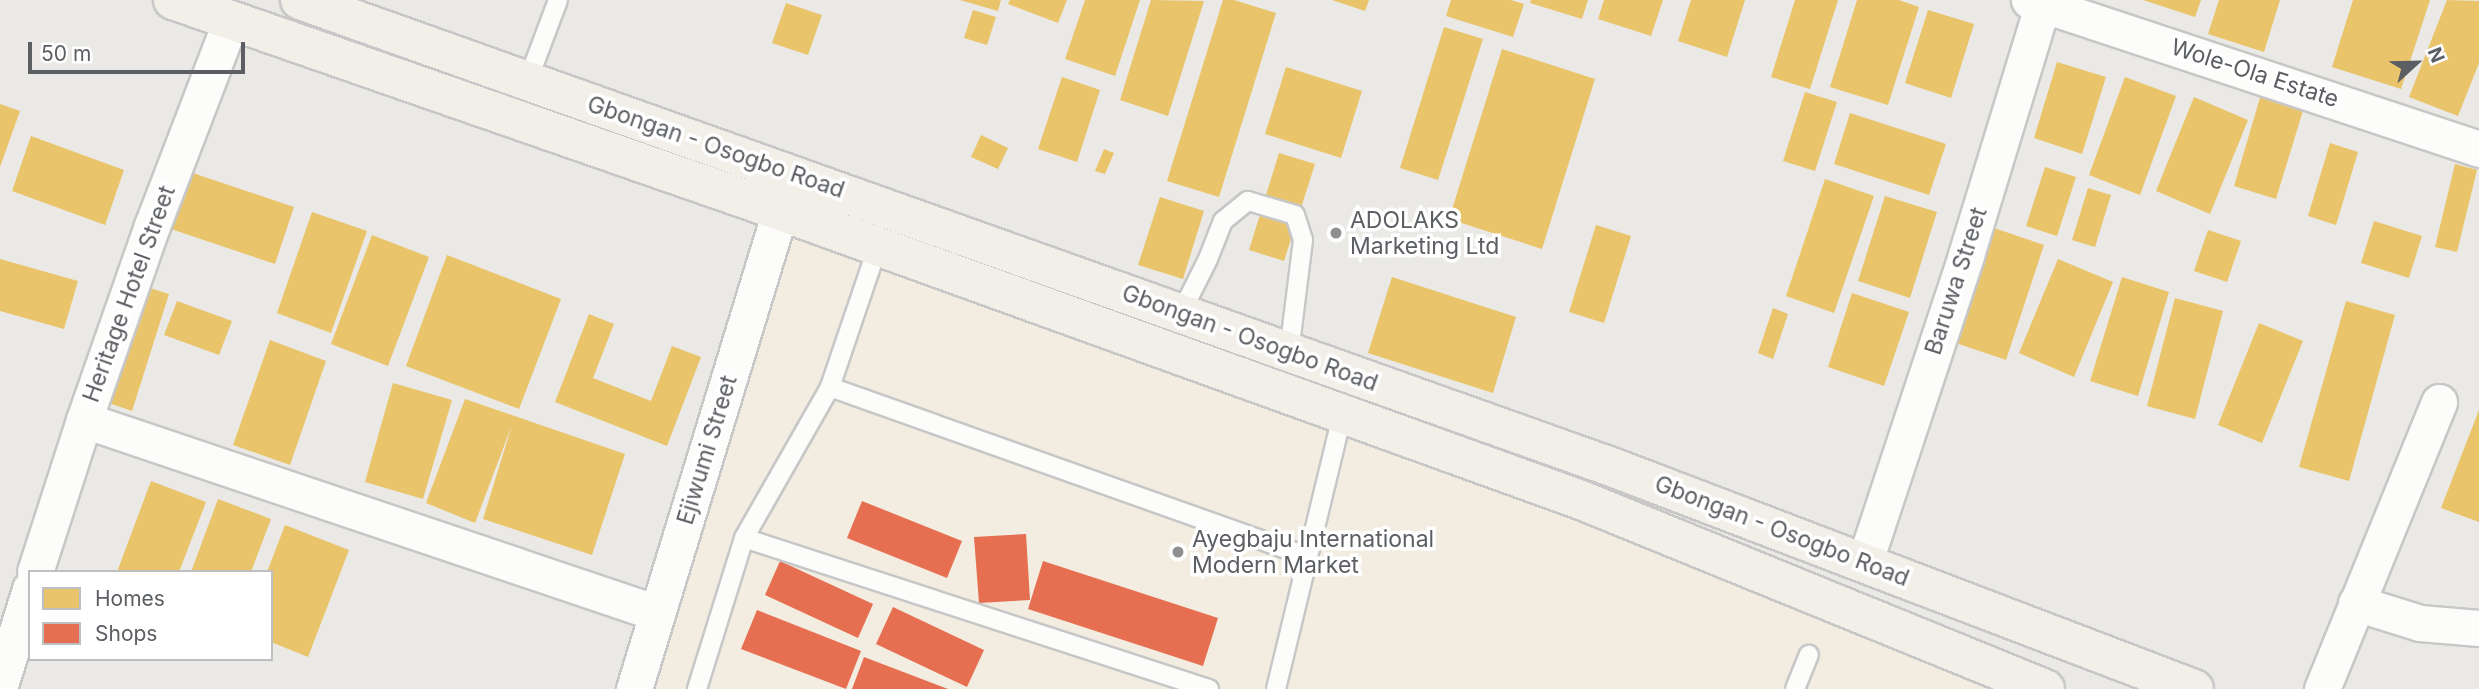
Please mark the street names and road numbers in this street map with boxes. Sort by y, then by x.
street label: Wole-Ola Estate [2168,33,2342,113]
street label: Gbongan - Osogbo Road [584,90,848,204]
street label: Heritage Hotel Street [77,182,181,406]
street label: Baruwa Street [1919,204,1993,358]
street label: Gbongan - Osogbo Road [1118,279,1382,397]
street label: Ejiwumi Street [671,372,743,528]
street label: Gbongan - Osogbo Road [1651,470,1913,592]

